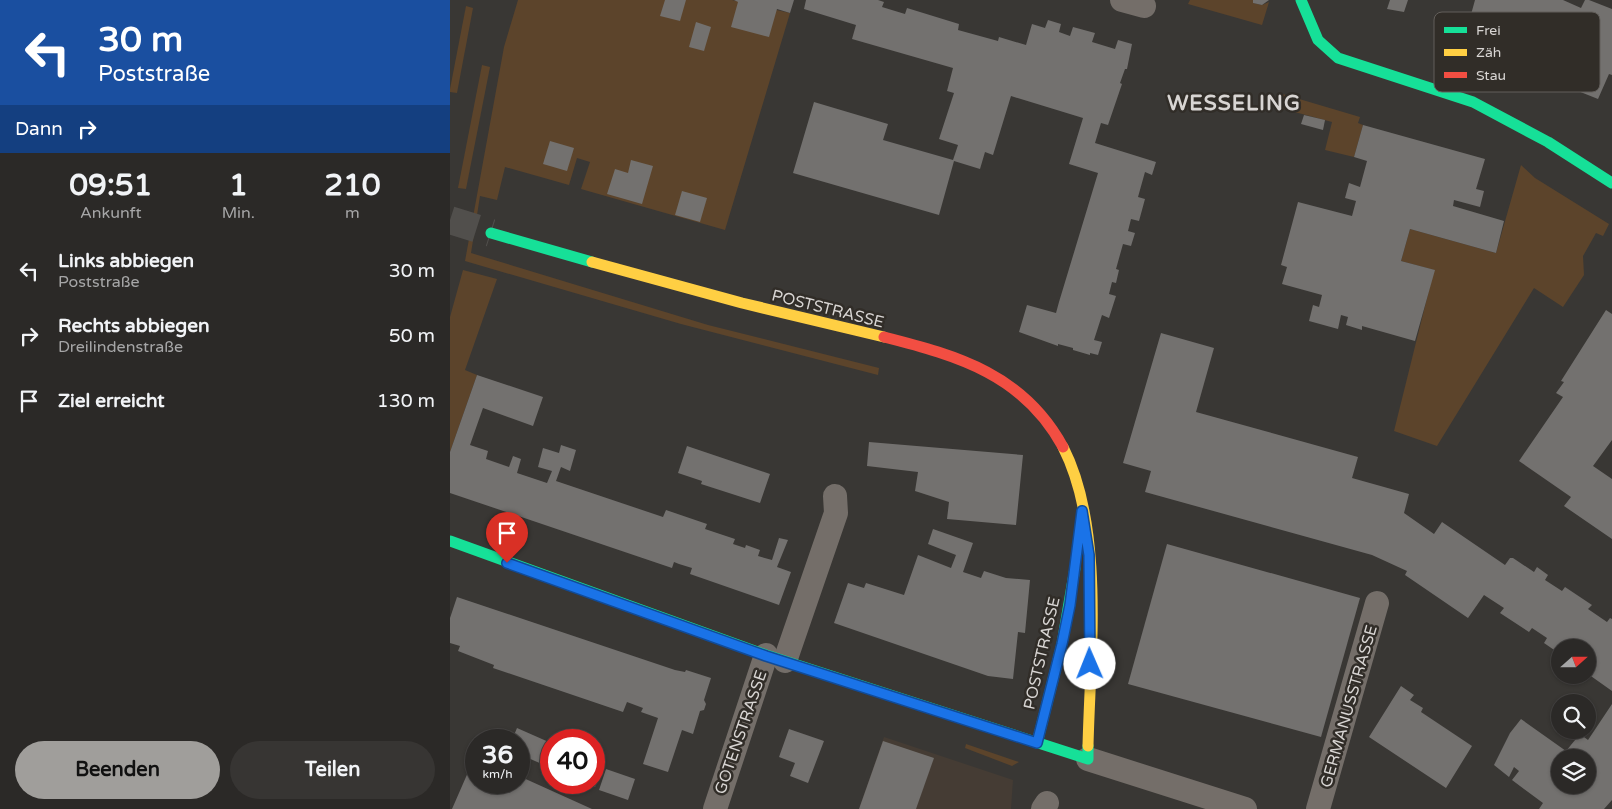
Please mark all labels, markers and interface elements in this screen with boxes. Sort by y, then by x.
legend [1434,12,1600,92]
text: 30 m [98,19,183,61]
icon: left [15,20,80,85]
text: Frei [1476,22,1501,39]
text: Zäh [1476,44,1501,61]
text: Poststraße [98,61,210,87]
text: Stau [1476,67,1506,84]
district label: WESSELING [1167,91,1301,116]
icon: right [73,115,101,143]
text: Dann [15,118,63,140]
text: 09:51 [69,167,152,204]
text: 1 [229,167,248,204]
text: 210 [324,167,381,204]
text: Ankunft [80,203,142,223]
text: Min. [222,203,255,223]
text: m [345,203,360,223]
text: Links abbiegen [58,250,194,272]
icon: left [15,257,43,285]
text: 30 m [389,260,435,282]
text: Poststraße [58,272,140,292]
street label: POSTSTRASSE [770,285,886,333]
text: Rechts abbiegen [58,315,210,337]
icon: right [15,322,43,350]
text: 50 m [389,325,435,347]
text: Dreilindenstraße [58,337,183,357]
icon: arrive [15,387,43,415]
text: Ziel erreicht [58,390,165,412]
text: 130 m [377,390,435,412]
pin [486,512,528,563]
icon: arrive [493,519,521,547]
street label: POSTSTRASSE [1019,595,1065,712]
street label: GERMANUSSTRASSE [1316,623,1382,790]
position arrow [1063,637,1115,689]
north arrow [1551,639,1596,684]
map controls [1551,639,1596,794]
street label: GOTENSTRASSE [710,668,772,797]
button: search [1551,694,1596,739]
speed limit sign: 40 [540,729,605,794]
text: 36 [482,740,513,770]
button: Beenden [15,741,220,799]
button: Teilen [230,741,435,799]
button: layers [1551,749,1596,794]
text: km/h [482,767,513,781]

